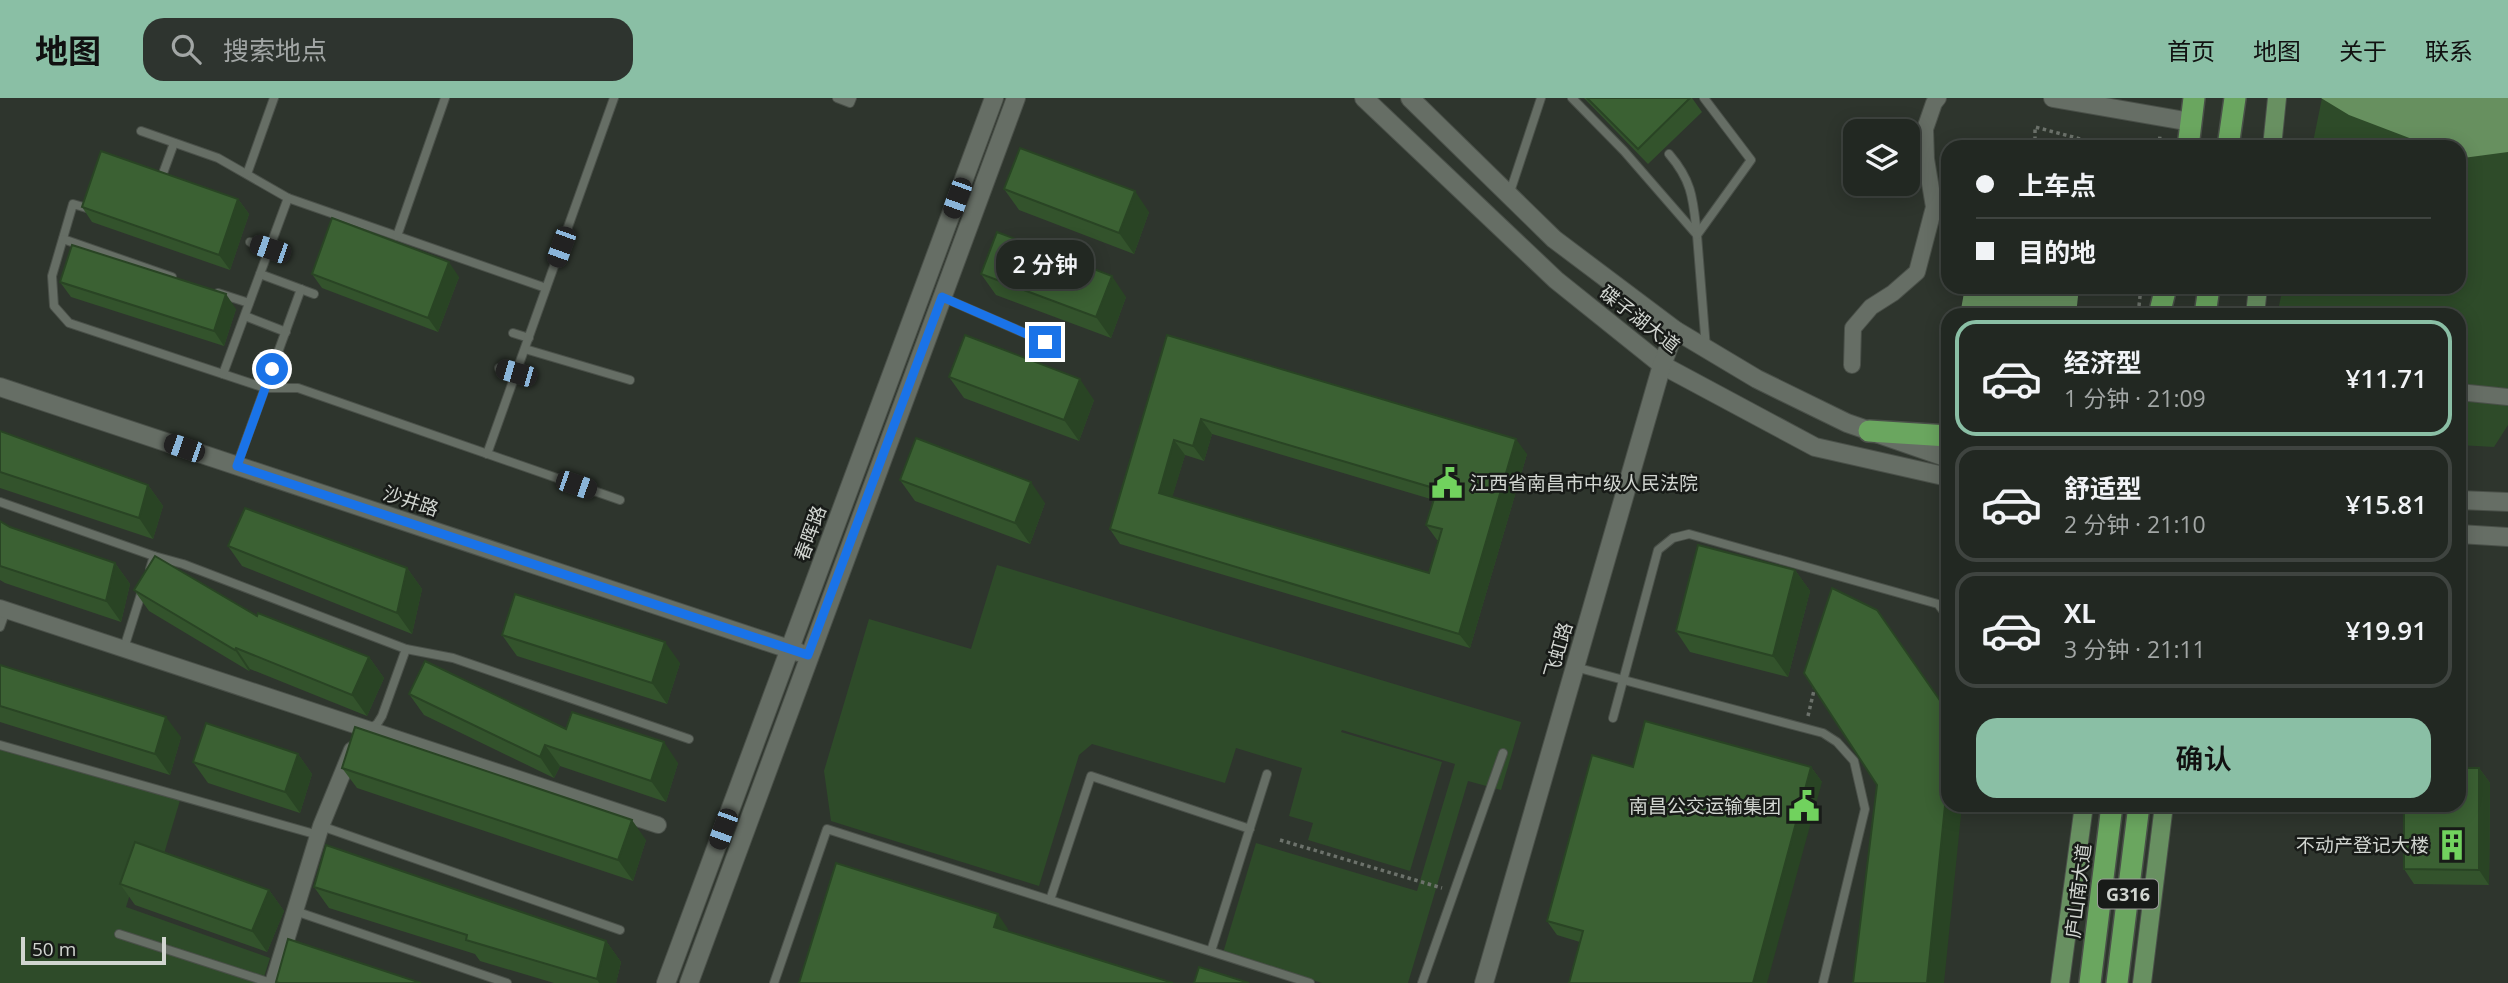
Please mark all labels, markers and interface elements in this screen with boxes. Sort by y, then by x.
search box [143,18,633,81]
text: 地图 [35,28,101,73]
icon: search [167,30,205,68]
text: 搜索地点 [223,32,327,68]
text: 首页 [2167,34,2215,67]
text: 地图 [2253,34,2301,67]
text: 关于 [2339,34,2387,67]
text: 联系 [2425,34,2473,67]
map controls [1843,119,1920,196]
button: layers [1843,119,1920,196]
text: 上车点 [2018,167,2096,203]
car [940,175,975,221]
car [544,224,579,270]
car [247,232,294,266]
text: 目的地 [2018,234,2096,270]
callout: 2 分钟 [996,240,1094,289]
text: 2 分钟 [1012,248,1078,280]
street label: 碟子湖大道 [1595,280,1685,358]
route end [1029,326,1061,358]
text: 经济型 [2064,344,2142,380]
icon: car [1980,347,2043,410]
route start [256,353,288,385]
car [493,357,540,389]
text: ¥11.71 [2346,360,2427,396]
text: 1 分钟 · 21:09 [2064,382,2206,414]
car [161,431,208,465]
public building icon: 江西省南昌市中级人民法院 [1430,466,1464,500]
car [553,468,600,502]
place label: 江西省南昌市中级人民法院 [1470,470,1698,496]
text: 舒适型 [2064,470,2142,506]
icon: car [1980,473,2043,536]
street label: 沙井路 [380,480,442,522]
text: ¥15.81 [2346,486,2427,522]
street label: 春晖路 [788,502,832,564]
text: 2 分钟 · 21:10 [2064,508,2206,540]
text: XL [2064,595,2096,631]
icon: car [1980,599,2043,662]
text: ¥19.91 [2346,612,2427,648]
street label: 飞虹路 [1538,619,1578,681]
text: 3 分钟 · 21:11 [2064,633,2206,665]
button: 确认 [1976,718,2431,798]
public building icon: 南昌公交运输集团 [1787,789,1821,823]
place label: 南昌公交运输集团 [1629,793,1781,819]
car [706,806,741,852]
building icon: 不动产登记大楼 [2435,828,2469,862]
place label: 不动产登记大楼 [2296,832,2429,858]
street label: 庐山南大道 [2059,842,2097,940]
road number: G316 [2098,880,2158,908]
scale bar [21,934,166,966]
text: 50 m [32,936,76,962]

